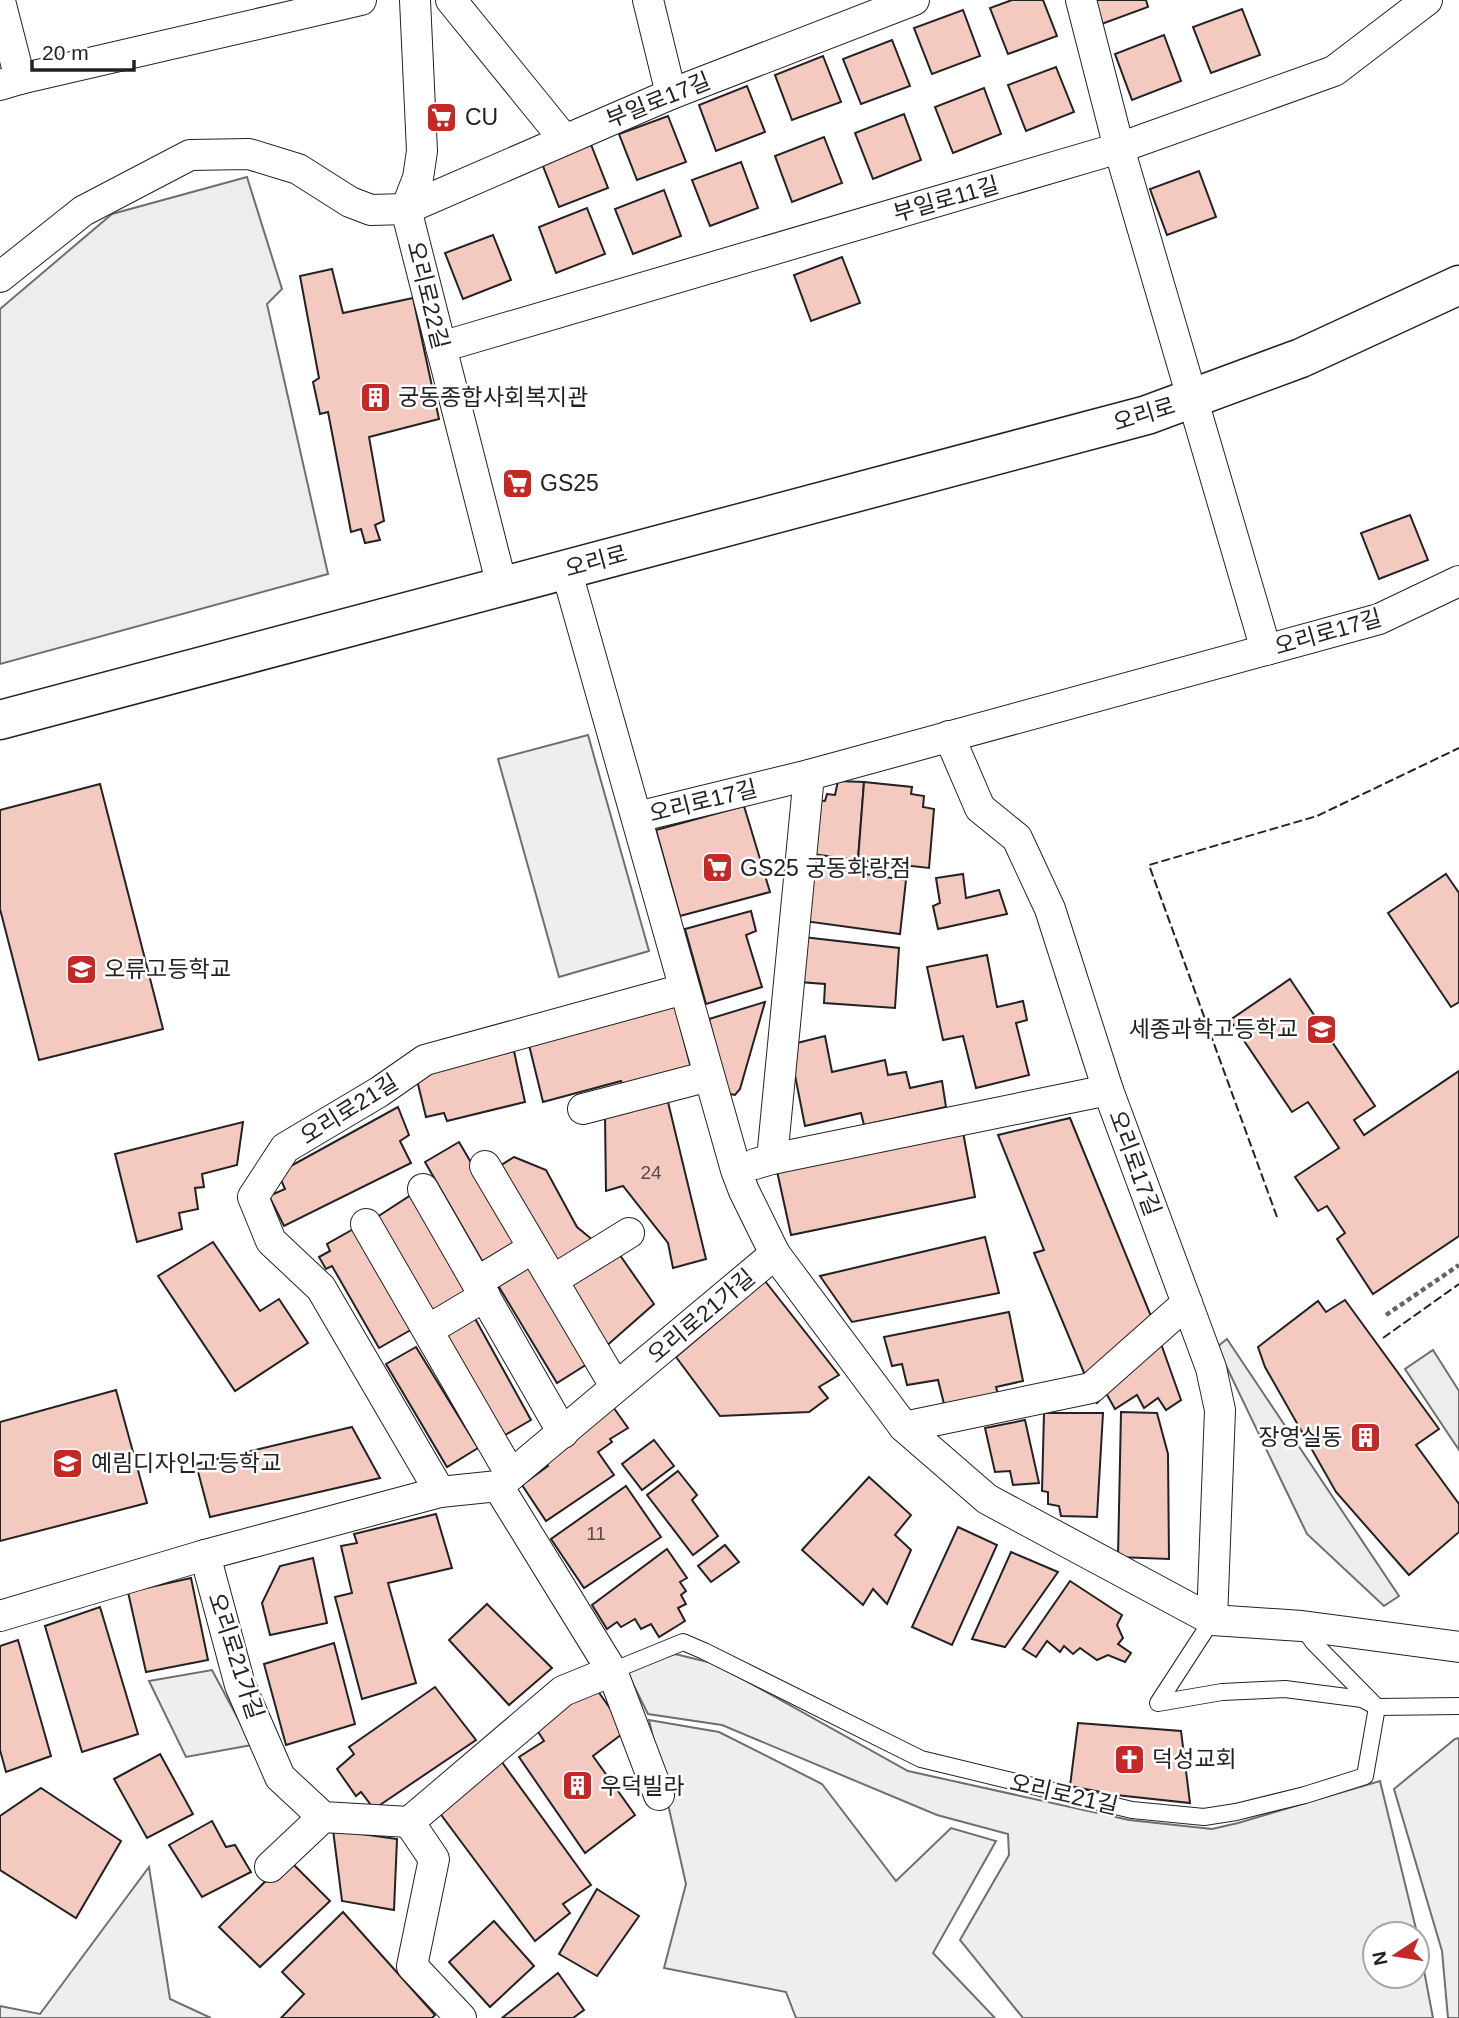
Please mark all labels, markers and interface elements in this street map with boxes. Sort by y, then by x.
scale bar [32,28,133,72]
text: 20 m [42,41,89,64]
street label: 부일로17길 [602,67,714,133]
supermarket icon: CU [425,100,459,134]
place label: CU [465,104,498,130]
street label: 부일로11길 [890,172,1002,226]
street label: 오리로22길 [402,238,454,352]
building icon: 궁동종합사회복지관 [358,380,392,414]
place label: 궁동종합사회복지관 [398,384,588,410]
street label: 오리로 [1110,392,1178,436]
supermarket icon: GS25 [500,466,534,500]
place label: GS25 [540,470,599,496]
street label: 오리로 [562,540,630,582]
street label: 오리로17길 [1271,604,1385,660]
street label: 오리로17길 [646,775,760,827]
supermarket icon: GS25 궁동화랑점 [700,851,734,885]
place label: GS25 궁동화랑점 [740,855,911,881]
school or university icon: 오류고등학교 [64,952,98,986]
place label: 오류고등학교 [104,956,231,982]
school or university icon: 세종과학고등학교 [1304,1012,1338,1046]
place label: 세종과학고등학교 [1129,1016,1298,1042]
street label: 오리로21길 [295,1069,403,1149]
street label: 오리로17길 [1104,1107,1166,1219]
house number: 24 [640,1162,662,1183]
street label: 오리로21가길 [642,1264,760,1368]
building icon: 장영실동 [1349,1420,1383,1454]
place label: 장영실동 [1258,1424,1343,1450]
school or university icon: 예림디자인고등학교 [51,1446,85,1480]
place label: 예림디자인고등학교 [91,1450,281,1476]
house number: 11 [586,1523,606,1544]
street label: 오리로21가길 [203,1590,269,1722]
church icon: 덕성교회 [1112,1742,1146,1776]
place label: 덕성교회 [1152,1746,1237,1772]
building icon: 우덕빌라 [560,1769,594,1803]
street label: 오리로21길 [1007,1769,1121,1819]
place label: 우덕빌라 [600,1773,685,1799]
north arrow [1361,1920,1431,1990]
text: N [1368,1950,1392,1967]

